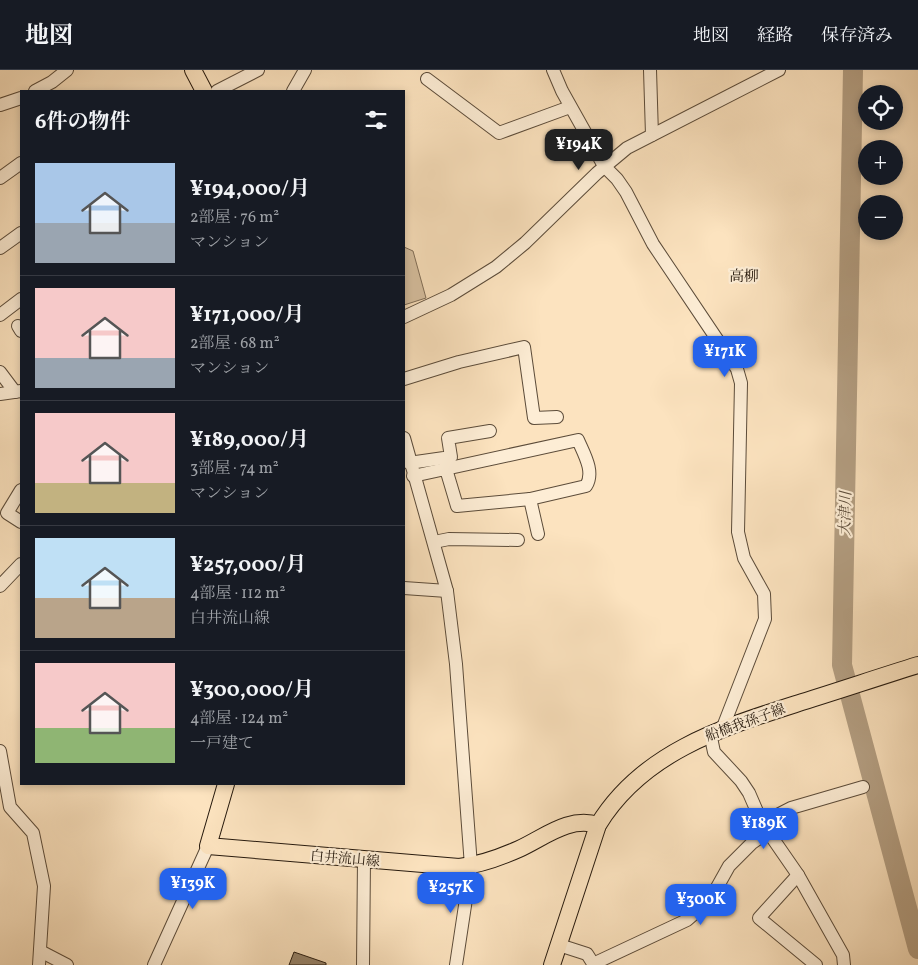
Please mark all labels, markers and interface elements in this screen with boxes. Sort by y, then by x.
text: 地図 [25,20,73,54]
text: 地図 [693,24,729,49]
text: 経路 [757,24,793,49]
text: 保存済み [821,24,893,49]
map controls [858,85,903,240]
button: locate [858,85,903,130]
icon: filters [362,106,390,134]
text: 6件の物件 [35,108,131,137]
pin: ¥194K [544,128,614,171]
text: ¥194K [556,134,602,156]
button: + [858,140,903,185]
text: ¥194,000/月 [190,175,310,204]
icon: home [75,183,135,243]
button: − [858,195,903,240]
text: 2部屋 · 76 m² [190,207,279,229]
text: マンション [190,232,269,254]
district label: 高柳 [729,267,759,288]
text: ¥171,000/月 [190,301,305,330]
icon: home [75,308,135,368]
text: 2部屋 · 68 m² [190,333,280,355]
pin: ¥171K [690,336,760,378]
text: ¥171K [704,341,746,363]
text: マンション [190,358,269,380]
text: ¥189,000/月 [190,426,309,455]
icon: home [75,433,135,493]
text: 3部屋 · 74 m² [190,458,279,480]
text: マンション [190,483,269,505]
water label: 大津川 [836,489,857,537]
text: ¥257,000/月 [190,551,307,580]
icon: home [75,558,135,618]
text: 4部屋 · 112 m² [190,583,285,605]
text: 白井流山線 [190,608,270,630]
text: ¥300,000/月 [190,676,314,705]
icon: home [75,683,135,743]
street label: 船橋我孫子線 [703,700,788,747]
text: 4部屋 · 124 m² [190,708,288,730]
text: 一戸建て [190,733,254,755]
pin: ¥189K [729,808,799,850]
text: ¥189K [741,813,787,835]
street label: 白井流山線 [309,847,381,872]
pin: ¥139K [158,868,228,910]
pin: ¥257K [416,872,486,914]
text: ¥139K [171,873,215,895]
text: ¥257K [428,877,474,899]
pin: ¥300K [666,884,736,926]
text: ¥300K [676,889,726,911]

